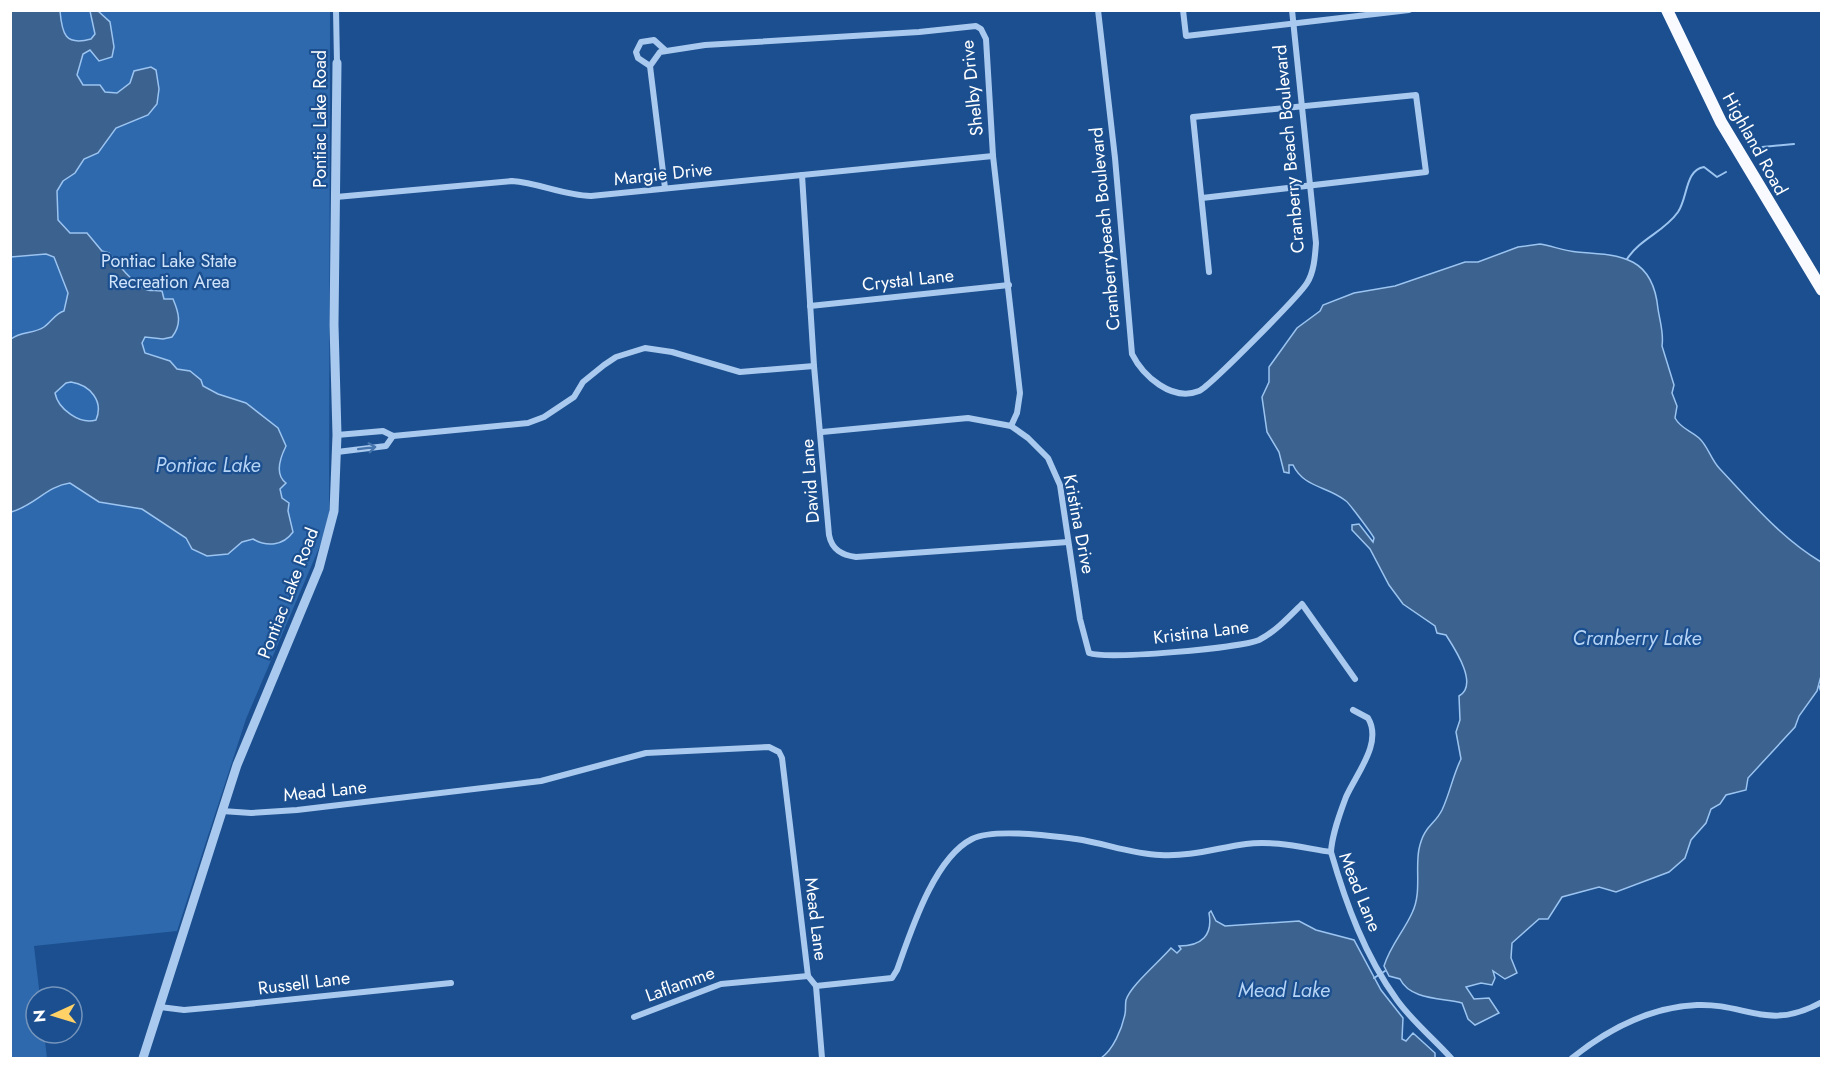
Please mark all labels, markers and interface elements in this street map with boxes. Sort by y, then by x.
street label: Shelby Drive [954,39,990,137]
street label: Cranberry Beach Boulevard [1267,44,1311,254]
street label: Pontiac Lake Road [307,50,333,188]
street label: Highland Road [1716,88,1794,200]
street label: Cranberrybeach Boulevard [1083,126,1127,332]
street label: Margie Drive [613,156,713,192]
park label: Pontiac Lake State Recreation Area [101,248,237,295]
street label: Crystal Lane [861,262,955,298]
street label: David Lane [794,438,826,524]
one-way arrow [357,442,376,453]
water label: Pontiac Lake [156,451,260,480]
street label: Kristina Drive [1057,472,1101,576]
street label: Pontiac Lake Road [251,524,325,662]
street label: Kristina Lane [1152,613,1250,651]
water label: Cranberry Lake [1573,624,1701,653]
street label: Mead Lane [282,774,368,808]
street label: Mead Lane [1332,848,1388,936]
street label: Mead Lane [798,876,834,962]
street label: Laflamme [642,959,718,1009]
street label: Russell Lane [257,964,351,1002]
water label: Mead Lake [1238,976,1330,1005]
north arrow [24,985,84,1045]
text: N [28,1009,51,1023]

